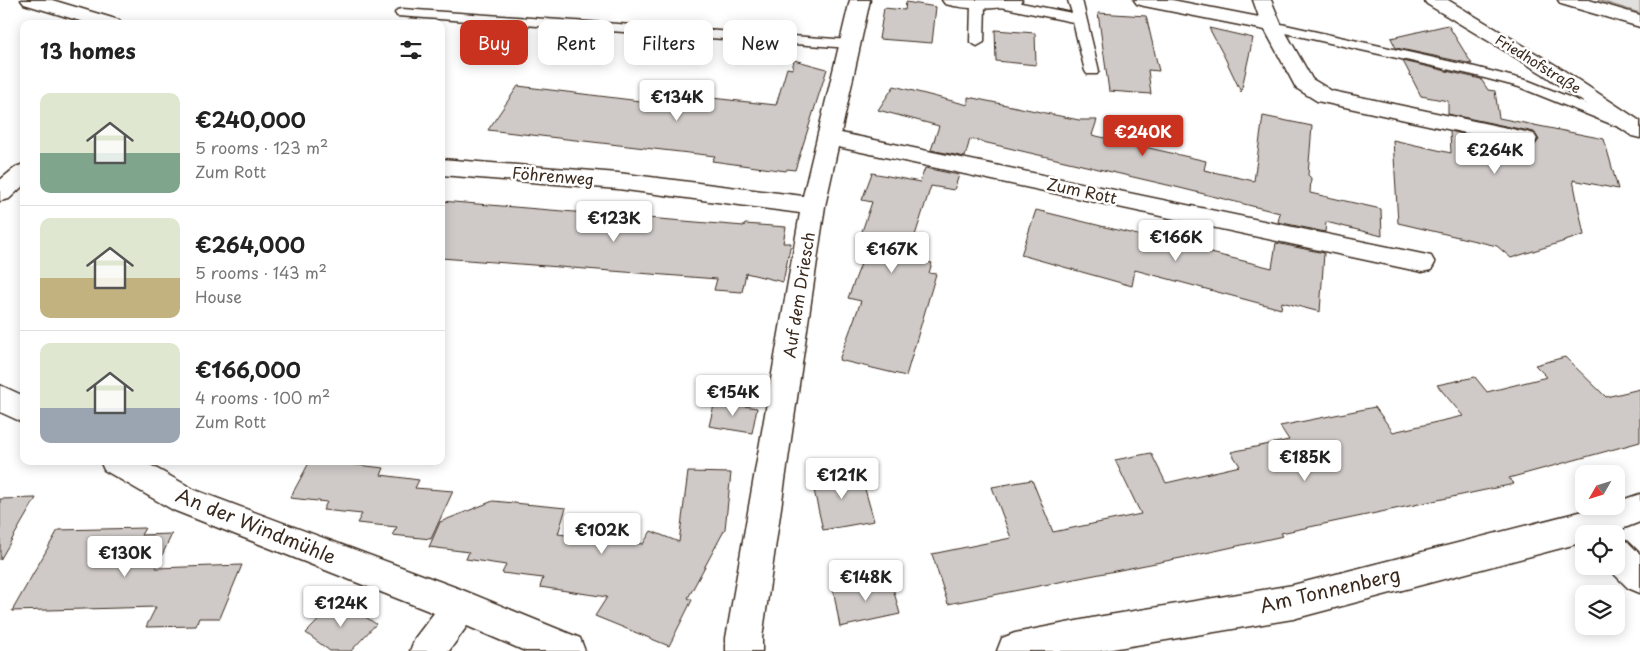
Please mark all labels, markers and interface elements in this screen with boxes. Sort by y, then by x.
chip: Buy [460,20,528,65]
chip: Rent [538,20,614,65]
chip: Filters [624,20,713,65]
chip: New [723,20,797,65]
street label: Friedhofstraße [1491,29,1585,98]
text: 13 homes [40,34,136,66]
icon: filters [397,36,425,64]
pin: €134K [642,80,712,122]
text: €134K [650,84,704,108]
text: €240,000 [195,103,306,135]
icon: home [80,113,140,173]
pin: €240K [1108,114,1178,157]
text: €240K [1114,119,1172,143]
pin: €264K [1460,132,1530,175]
text: 5 rooms · 123 m² [195,135,328,159]
text: €264K [1467,137,1523,161]
text: Zum Rott [195,159,266,183]
street label: Föhrenweg [511,159,595,191]
street label: Zum Rott [1045,171,1119,209]
pin: €123K [579,200,649,243]
text: €123K [587,205,641,229]
pin: €166K [1141,220,1211,262]
text: €166K [1149,224,1203,248]
text: €264,000 [195,228,305,260]
street label: Auf dem Driesch [776,230,820,360]
pin: €167K [857,232,927,274]
text: €167K [866,236,918,260]
icon: home [80,238,140,298]
text: 5 rooms · 143 m² [195,260,327,284]
text: House [195,284,242,308]
text: €166,000 [195,353,301,385]
icon: home [80,363,140,423]
pin: €154K [698,374,768,417]
text: €154K [707,379,759,403]
text: 4 rooms · 100 m² [195,385,330,409]
text: Zum Rott [195,409,266,433]
pin: €185K [1270,440,1340,482]
text: €185K [1279,444,1331,468]
pin: €121K [807,458,877,500]
text: €121K [817,462,867,486]
north arrow [1575,465,1625,515]
map controls [1575,465,1625,635]
street label: An der Windmühle [172,480,341,570]
pin: €102K [567,512,637,555]
text: €102K [575,517,629,541]
button: locate [1575,525,1625,575]
pin: €130K [90,536,160,578]
text: €130K [98,540,152,564]
street label: Am Tonnenberg [1257,559,1403,619]
pin: €148K [831,560,901,602]
text: €148K [840,564,892,588]
button: layers [1575,585,1625,635]
pin: €124K [306,586,376,628]
text: €124K [314,590,368,614]

